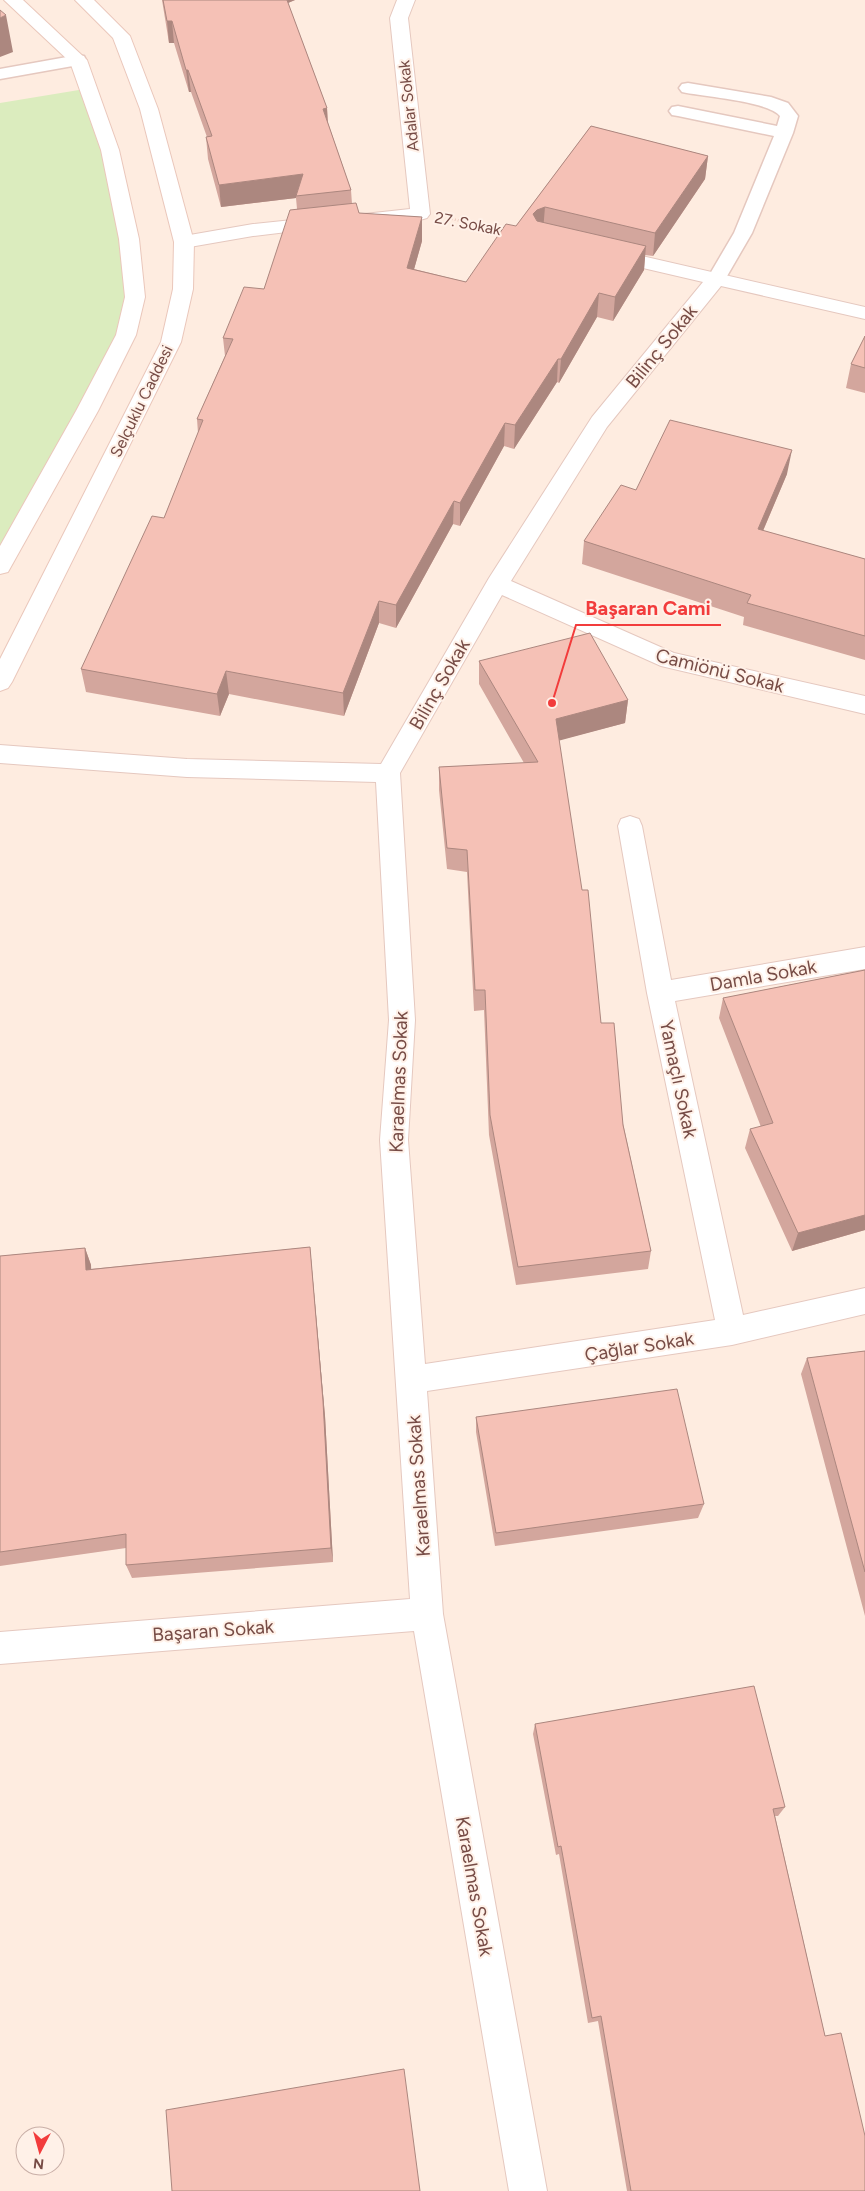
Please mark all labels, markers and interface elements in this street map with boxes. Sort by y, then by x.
street label: Adalar Sokak [394,59,423,153]
street label: 27. Sokak [433,208,503,239]
street label: Bilinç Sokak [621,299,703,393]
street label: Selçuklu Caddesi [106,342,177,460]
callout: Başaran Cami [576,590,721,625]
text: Başaran Cami [585,596,711,620]
street label: Bilinç Sokak [404,634,475,734]
street label: Camiönü Sokak [653,643,787,698]
street label: Damla Sokak [708,955,819,996]
street label: Karaelmas Sokak [385,1010,412,1153]
street label: Yamaçlı Sokak [655,1018,702,1141]
street label: Çağlar Sokak [583,1326,696,1366]
street label: Karaelmas Sokak [402,1414,435,1557]
street label: Başaran Sokak [151,1615,275,1646]
street label: Karaelmas Sokak [451,1814,498,1959]
north arrow [15,2126,65,2176]
text: N [32,2154,45,2172]

